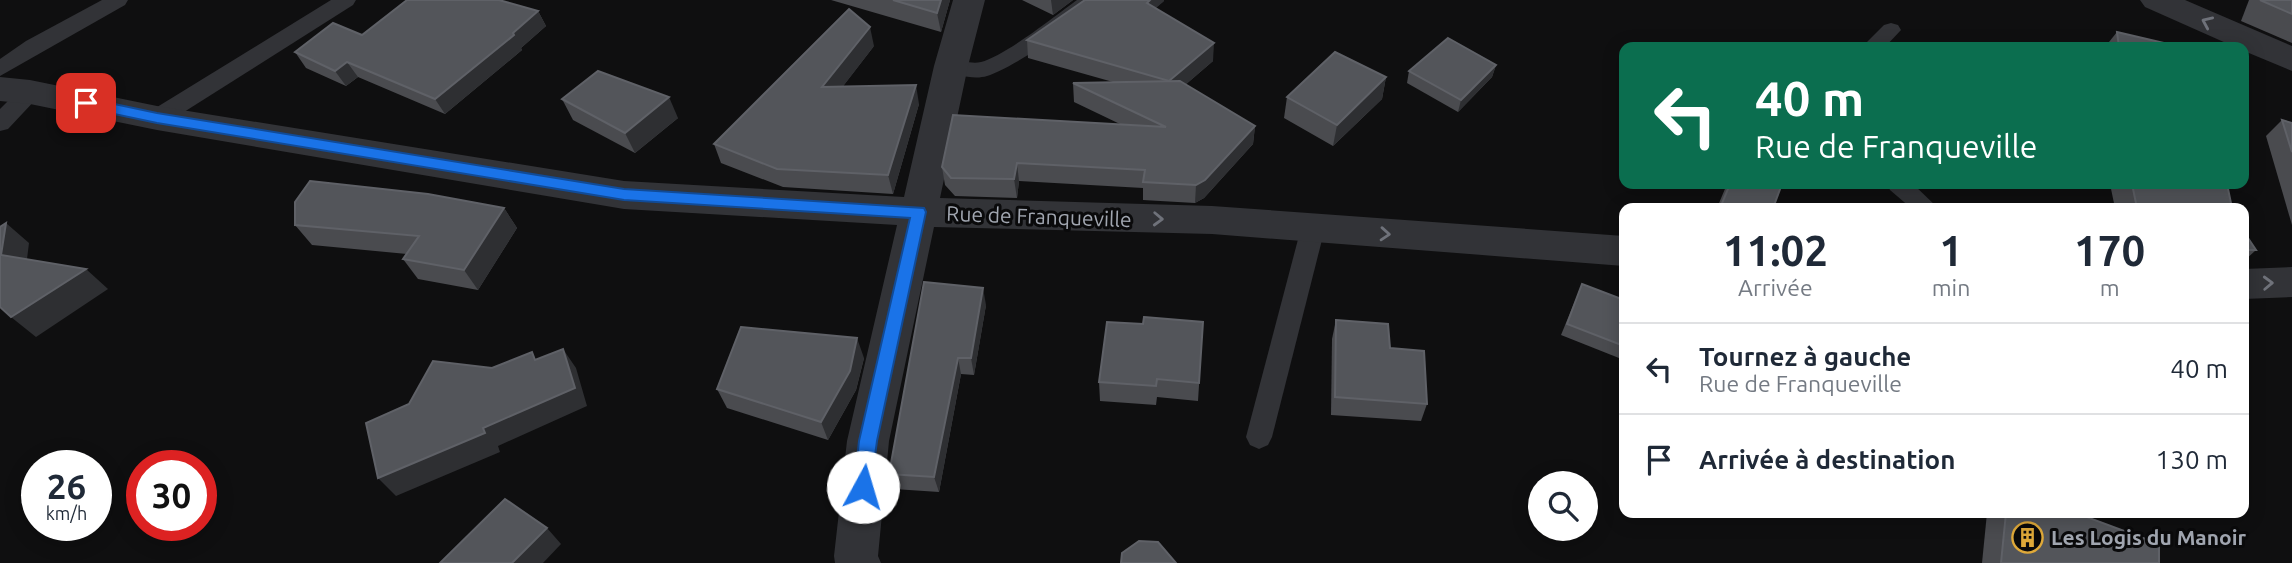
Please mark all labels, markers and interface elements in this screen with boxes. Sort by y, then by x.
one-way arrow [2202,16,2214,30]
icon: left [1640,70,1731,161]
text: 40 m [1755,70,1864,125]
pin [56,73,116,133]
icon: arrive [67,84,105,122]
text: Rue de Franqueville [1755,128,2038,164]
street label: Rue de Franqueville [946,201,1132,231]
one-way arrow [1153,211,1164,227]
one-way arrow [1380,226,1391,241]
text: 11:02 [1723,227,1828,274]
text: 1 [1939,227,1963,274]
text: 170 [2074,227,2145,274]
text: Arrivée [1738,275,1813,300]
text: min [1932,275,1970,300]
text: m [2100,275,2120,300]
one-way arrow [2263,275,2274,291]
text: Tournez à gauche [1699,342,1911,371]
icon: left [1640,350,1678,388]
text: 40 m [2170,354,2228,383]
text: Rue de Franqueville [1699,371,1902,396]
icon: arrive [1640,441,1678,479]
text: Arrivée à destination [1699,445,1955,474]
text: 130 m [2156,445,2228,474]
speed limit sign: 30 [126,450,217,541]
position arrow [826,450,900,524]
text: 26 [47,466,86,506]
map controls [1528,471,1598,541]
button: search [1528,471,1598,541]
text: km/h [46,503,87,523]
building icon: Les Logis du Manoir [2011,520,2045,554]
place label: Les Logis du Manoir [2051,525,2247,549]

